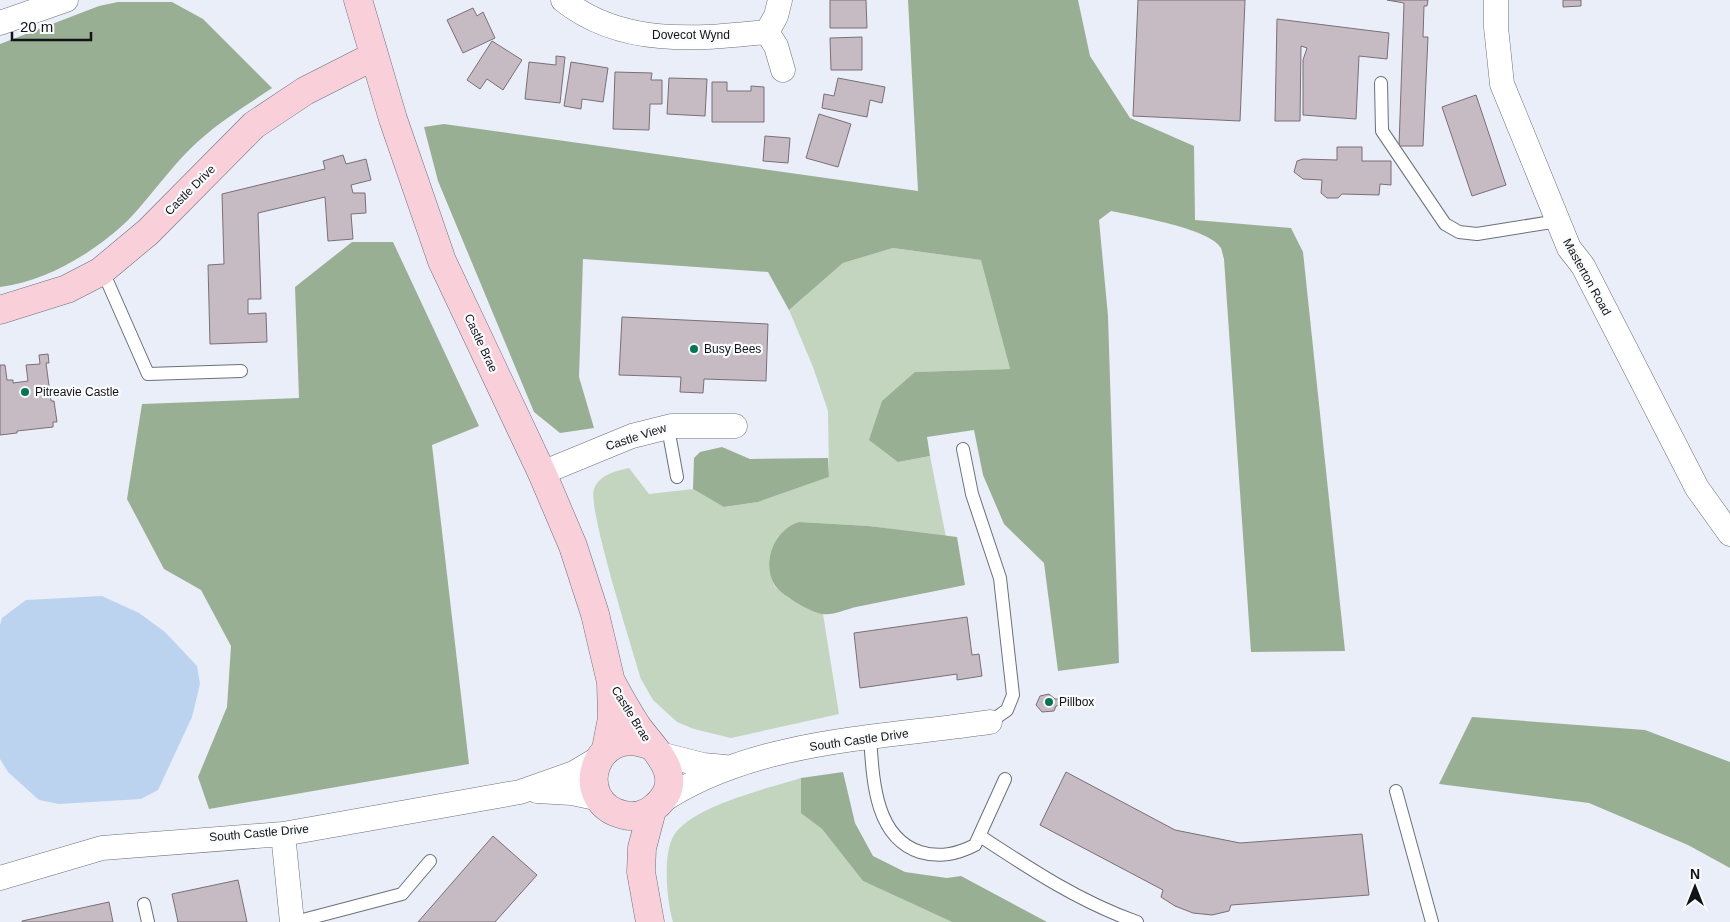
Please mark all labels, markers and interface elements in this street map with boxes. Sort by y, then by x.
scale bar [12,10,91,42]
text: 20 m [20,18,53,35]
street label: Dovecot Wynd [652,28,730,42]
street label: Castle Drive [162,162,218,218]
street label: Masterton Road [1560,236,1614,318]
street label: Castle Brae [461,312,501,375]
place label: Busy Bees [704,342,761,356]
marker: Busy Bees [688,343,700,355]
place label: Pitreavie Castle [35,385,119,399]
marker: Pitreavie Castle [19,386,31,398]
street label: Castle View [604,420,669,453]
street label: Castle Brae [608,684,654,745]
place label: Pillbox [1059,695,1094,709]
marker: Pillbox [1043,696,1055,708]
street label: South Castle Drive [808,726,910,754]
street label: South Castle Drive [209,822,310,844]
north arrow [1670,862,1720,912]
text: N [1690,866,1700,882]

